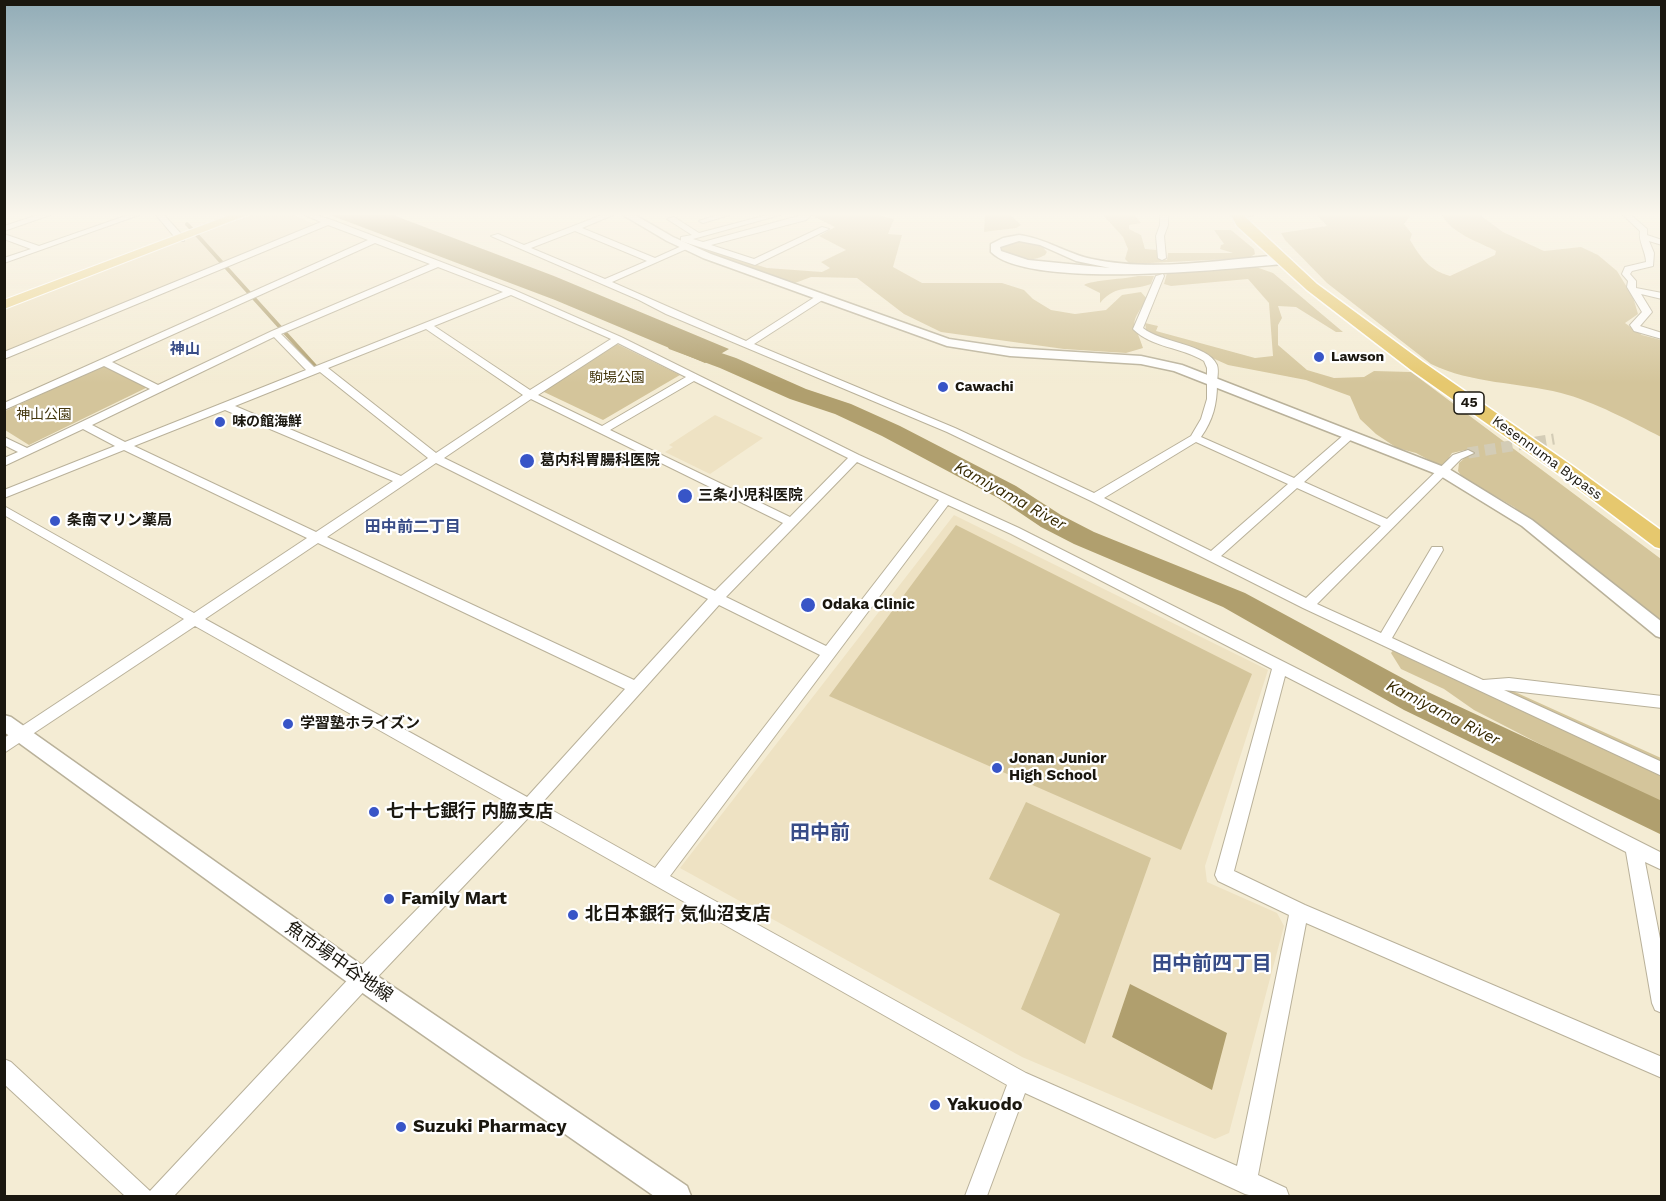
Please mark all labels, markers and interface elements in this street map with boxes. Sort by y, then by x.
district label: 神山 [170,341,200,359]
place label: Lawson [1331,349,1384,365]
marker: Lawson [1312,350,1326,364]
park label: 駒場公園 [589,370,645,386]
place label: Cawachi [955,379,1014,395]
marker: Cawachi [936,380,950,394]
road number: 45 [1454,392,1484,414]
park label: 神山公園 [16,407,72,423]
street label: Kesennuma Bypass [1489,412,1605,504]
place label: 味の館海鮮 [232,414,302,430]
marker: 味の館海鮮 [213,415,227,429]
marker: 葛内科胃腸科医院 [518,452,536,470]
place label: 葛内科胃腸科医院 [540,452,660,470]
water label: Kamiyama River [951,457,1069,535]
marker: 三条小児科医院 [676,487,694,505]
place label: 三条小児科医院 [698,487,803,505]
place label: 条南マリン薬局 [67,512,172,530]
marker: 条南マリン薬局 [48,514,62,528]
district label: 田中前二丁目 [365,517,461,537]
marker: Odaka Clinic [799,596,817,614]
place label: Odaka Clinic [822,596,915,614]
water label: Kamiyama River [1383,676,1503,750]
place label: 学習塾ホライズン [300,715,420,733]
marker: 学習塾ホライズン [281,717,295,731]
place label: Jonan Junior High School [1009,750,1106,785]
marker: Jonan Junior High School [990,761,1004,775]
place label: 七十七銀行 内脇支店 [386,801,553,823]
marker: 七十七銀行 内脇支店 [367,805,381,819]
district label: 田中前 [790,821,850,845]
place label: Family Mart [401,888,507,910]
marker: Family Mart [382,892,396,906]
place label: 北日本銀行 気仙沼支店 [585,904,770,926]
marker: 北日本銀行 気仙沼支店 [566,908,580,922]
street label: 魚市場中谷地線 [281,917,397,1007]
district label: 田中前四丁目 [1152,952,1272,976]
place label: Yakuodo [947,1094,1022,1116]
marker: Yakuodo [928,1098,942,1112]
place label: Suzuki Pharmacy [413,1116,567,1138]
marker: Suzuki Pharmacy [394,1120,408,1134]

